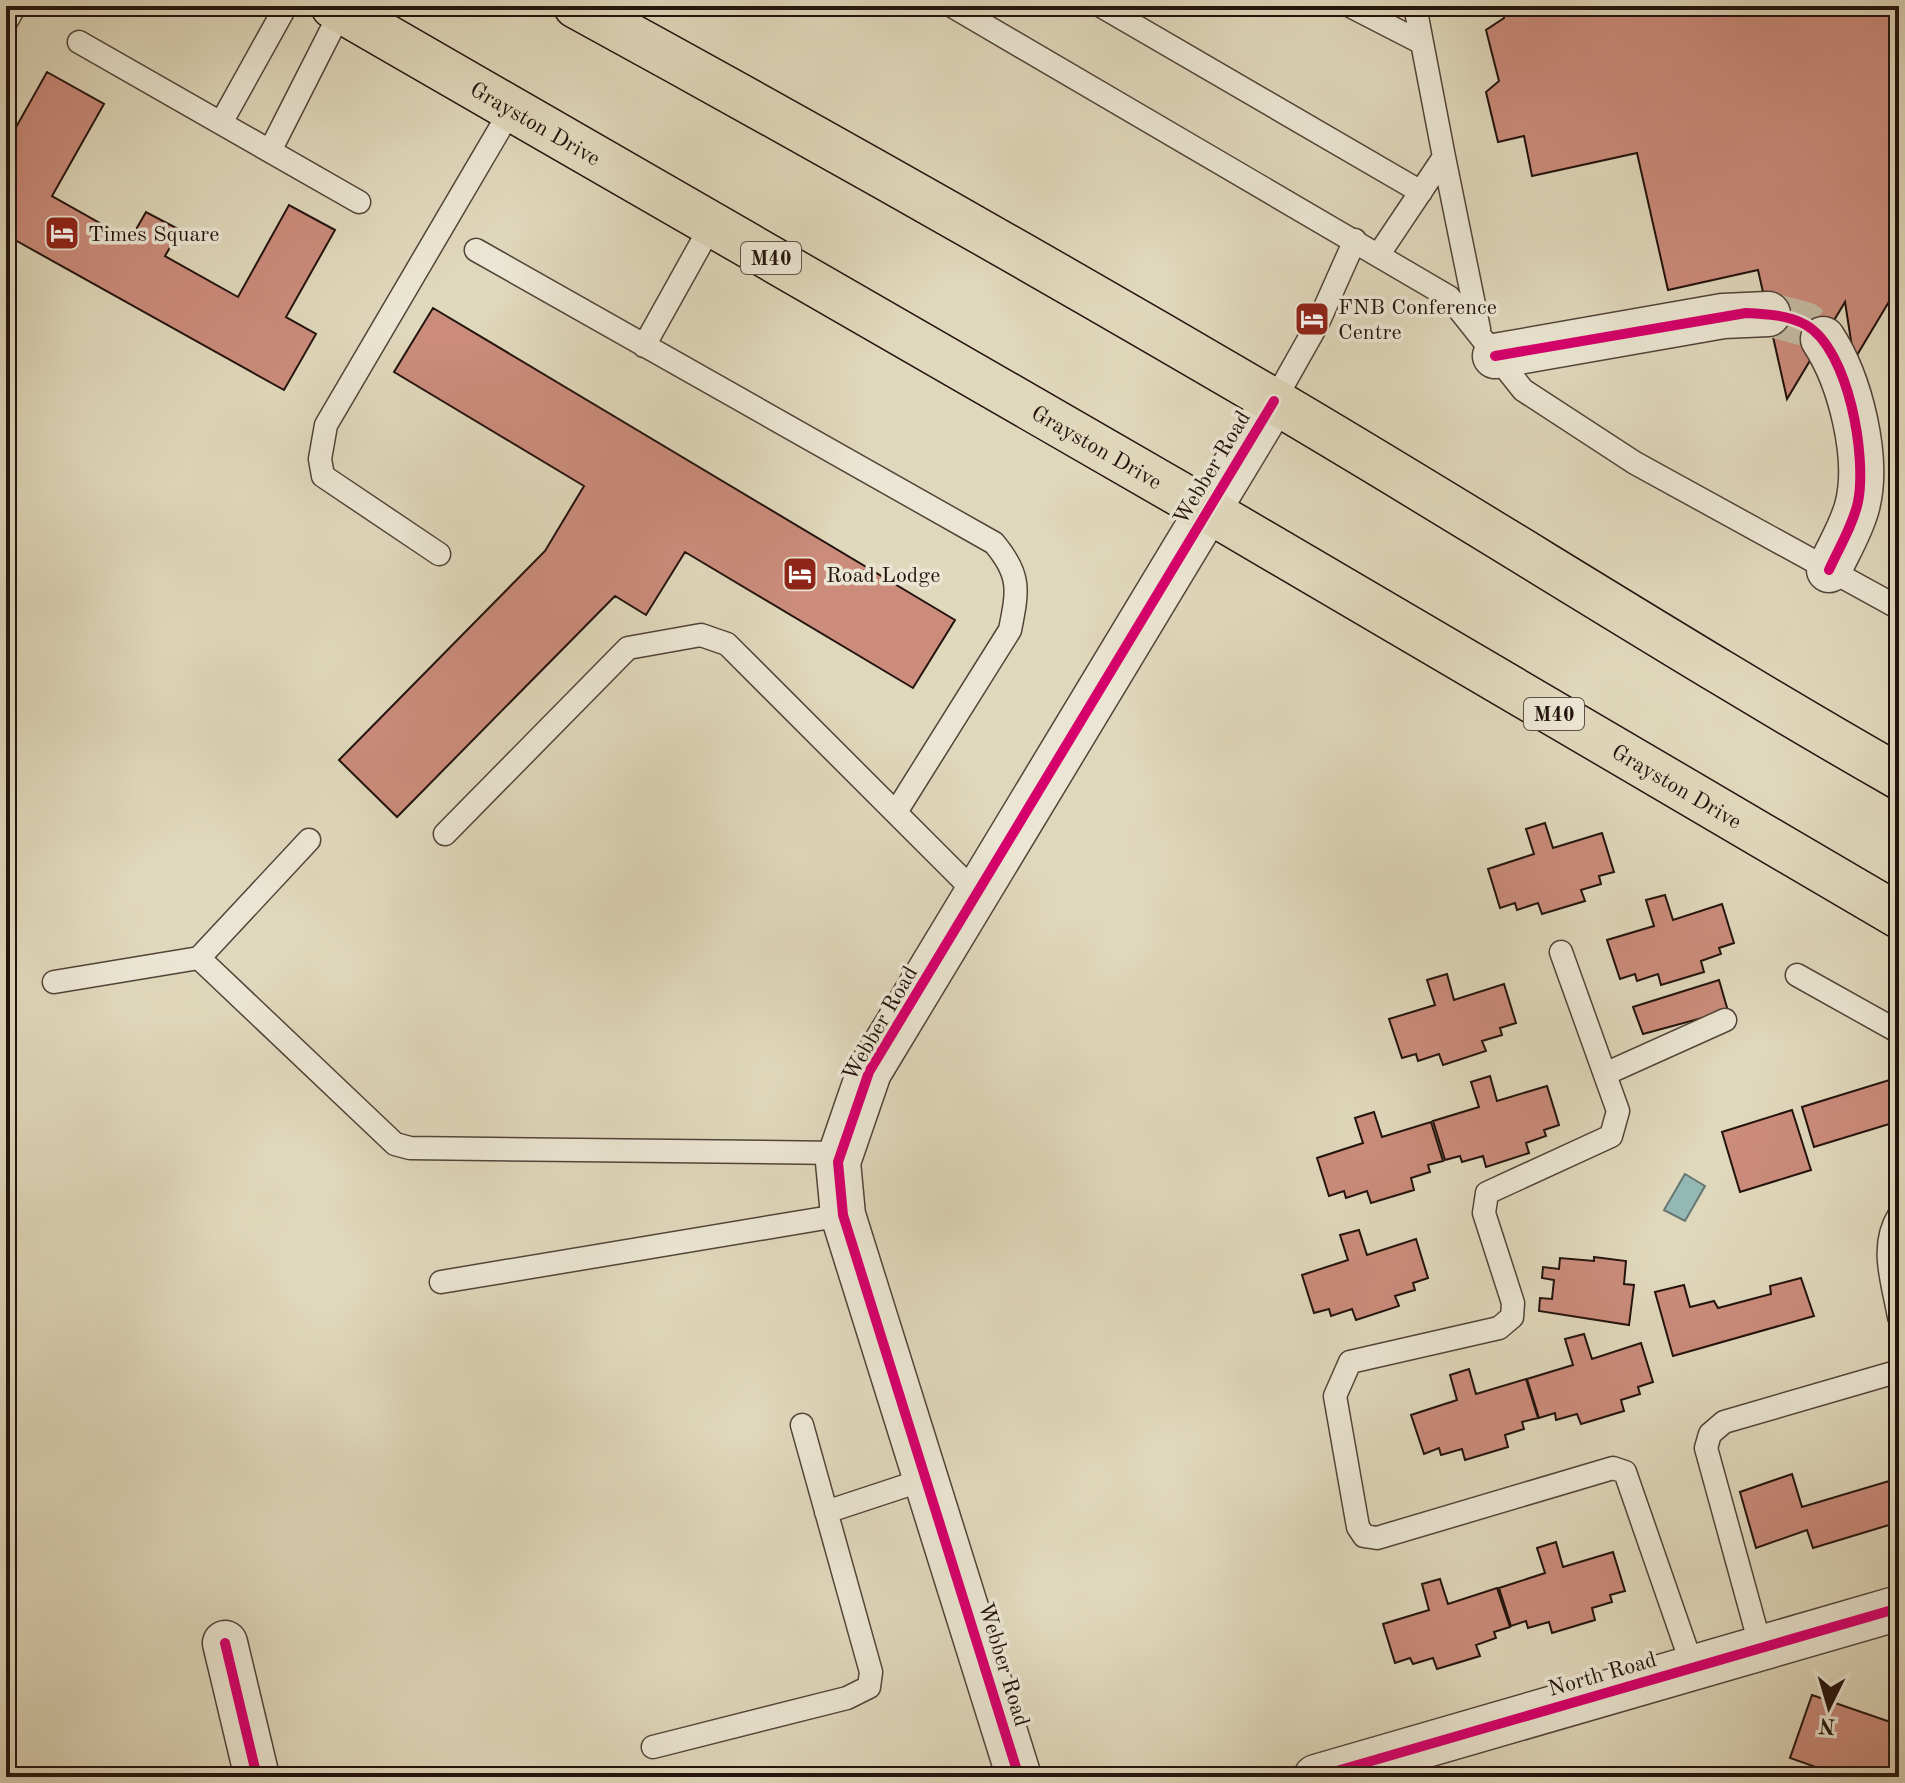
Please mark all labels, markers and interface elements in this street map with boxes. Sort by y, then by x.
street label: Grayston Drive [466,79,604,171]
hotel icon: Times Square [43,214,81,252]
place label: Times Square [88,224,219,246]
road number: M40 [741,242,801,274]
place label: FNB Conference Centre [1338,297,1497,344]
hotel icon: FNB Conference Centre [1293,300,1331,338]
street label: Grayston Drive [1027,402,1165,494]
street label: Webber Road [1170,407,1255,529]
hotel icon: Road Lodge [781,555,819,593]
place label: Road Lodge [826,565,940,587]
road number: M40 [1524,698,1584,730]
street label: Grayston Drive [1608,741,1745,834]
street label: Webber Road [839,963,922,1085]
street label: Webber Road [974,1600,1032,1729]
street label: North Road [1546,1649,1659,1701]
north arrow [1789,1667,1869,1747]
text: N [1818,1713,1837,1737]

